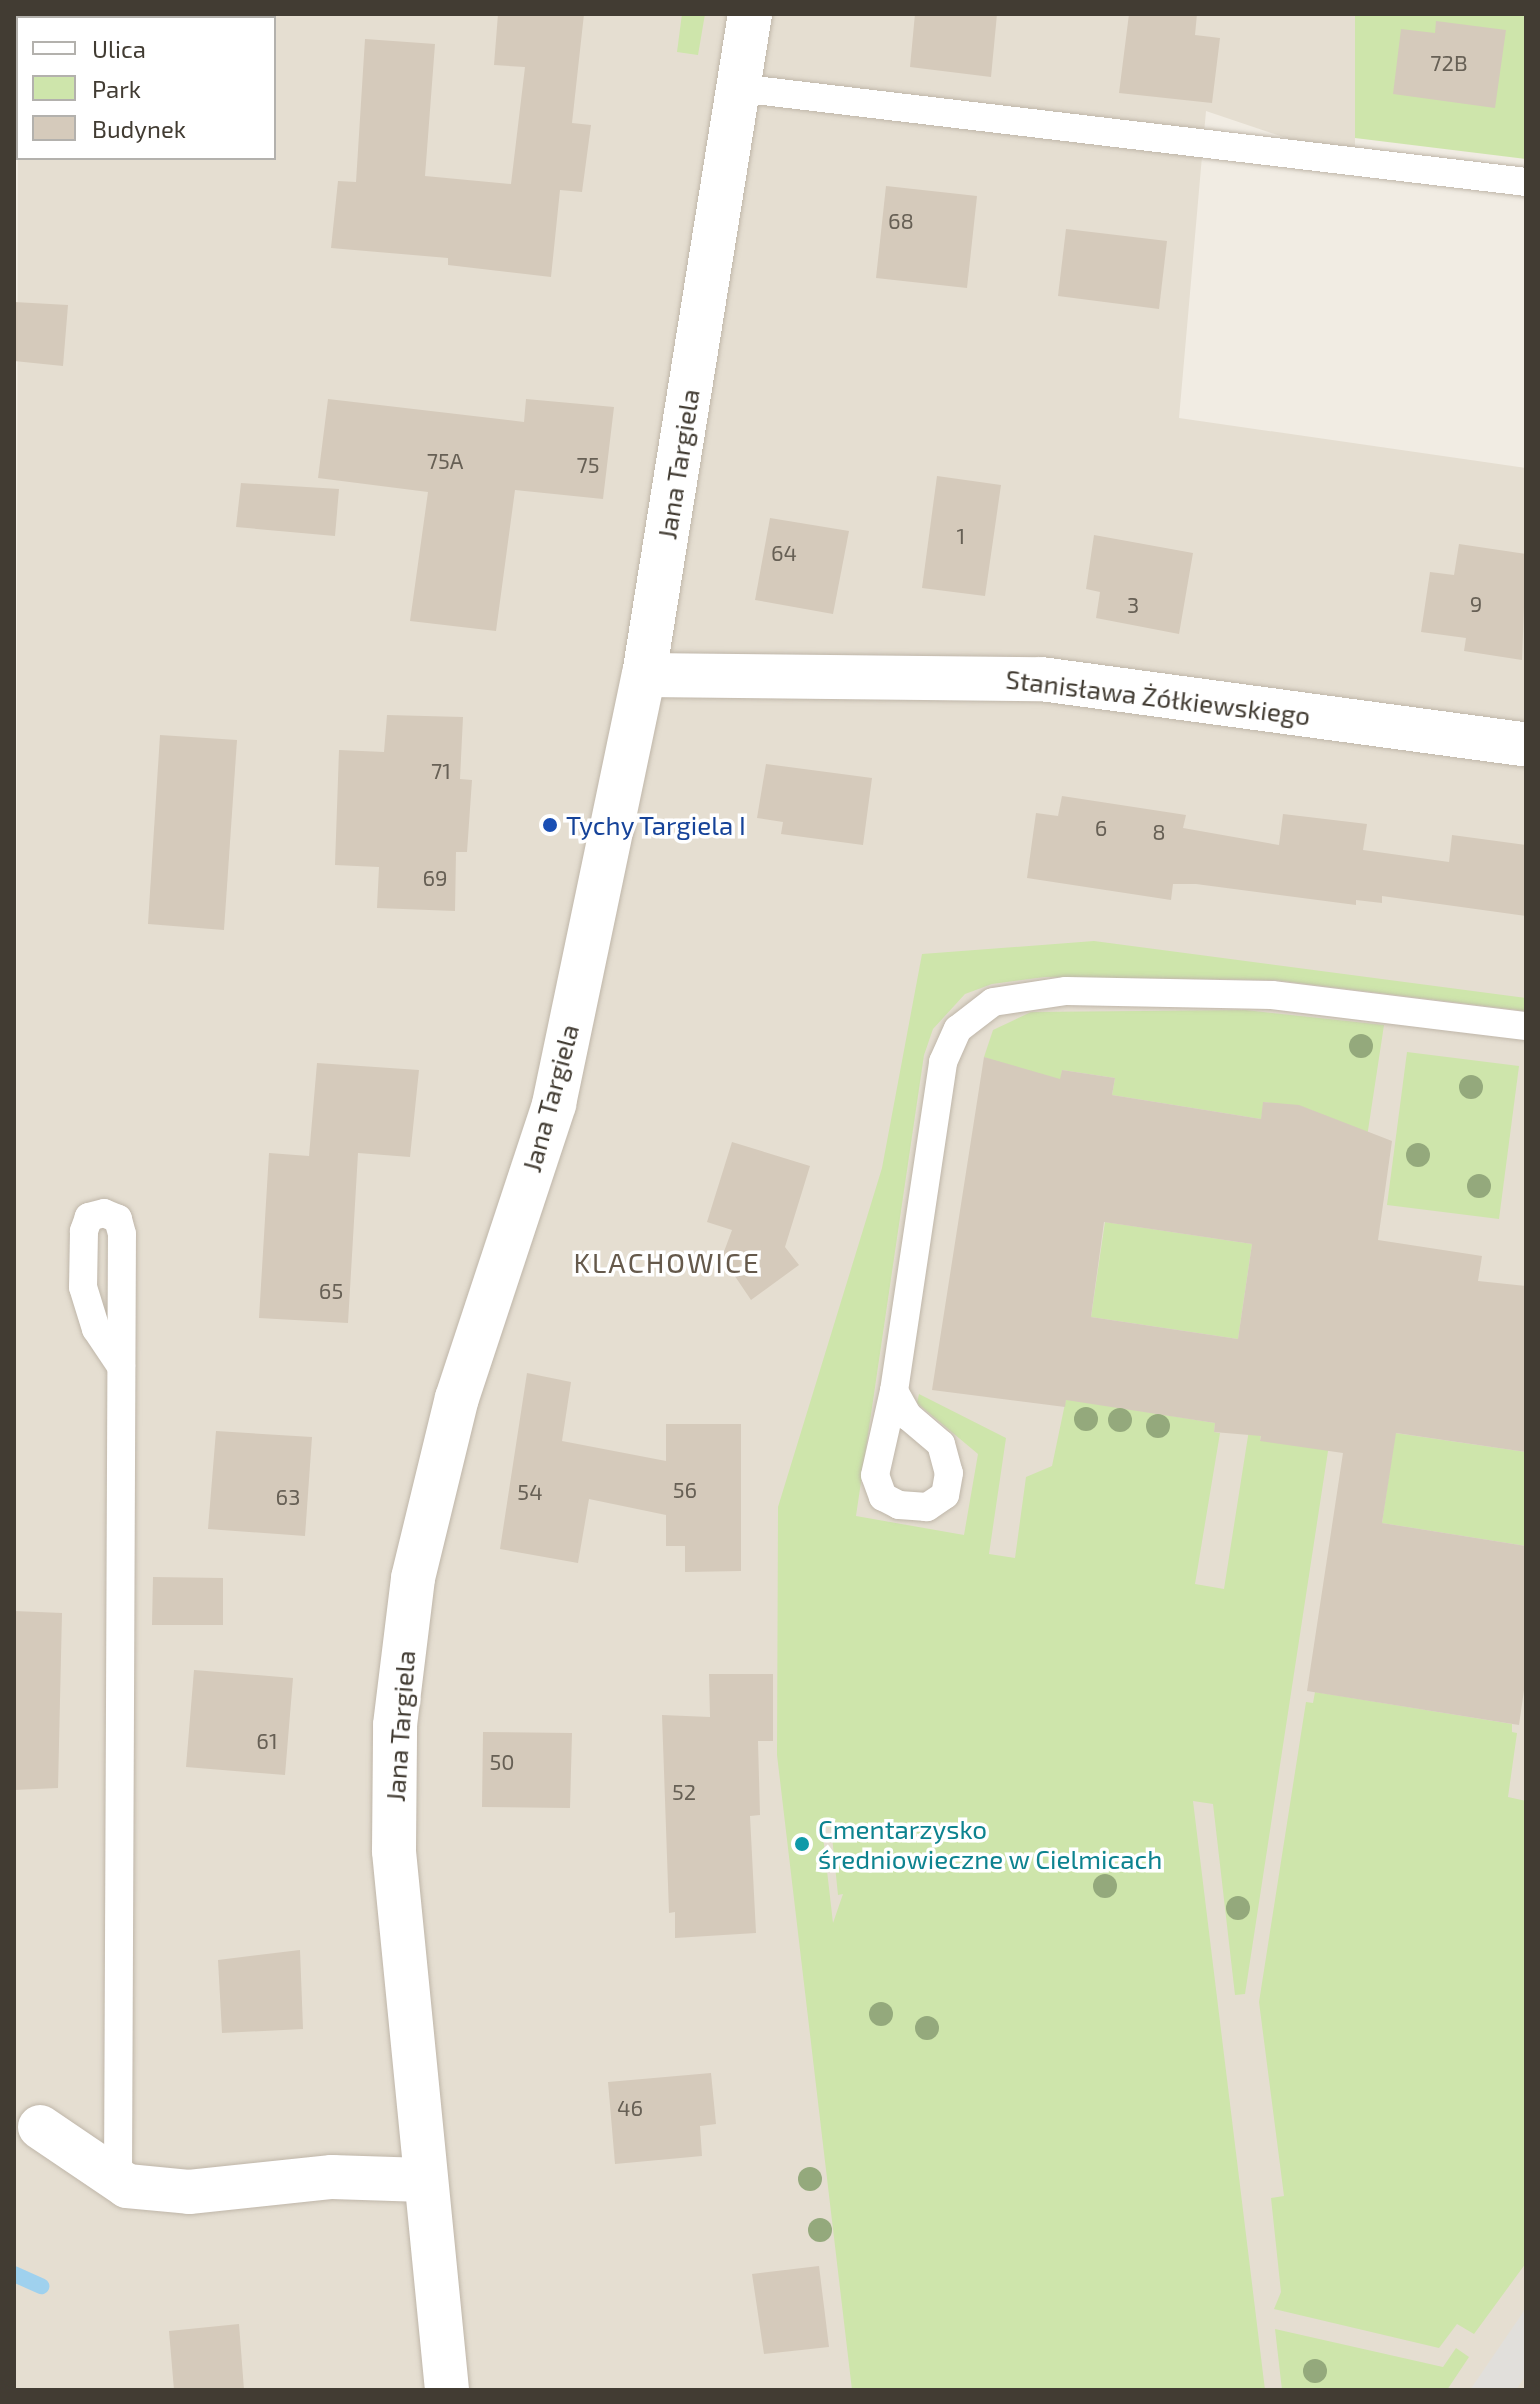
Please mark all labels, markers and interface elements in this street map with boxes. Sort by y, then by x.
legend [16,16,276,160]
text: Ulica [92,34,146,63]
house number: 72B [1430,50,1468,76]
text: Park [92,74,141,103]
text: Budynek [92,114,186,143]
house number: 68 [888,208,914,234]
street label: Jana Targiela [651,386,705,542]
house number: 75A [427,448,463,474]
house number: 75 [576,452,600,478]
house number: 1 [957,523,965,549]
house number: 64 [771,540,797,566]
house number: 9 [1470,591,1482,617]
house number: 3 [1127,592,1139,618]
street label: Stanisława Żółkiewskiego [1004,663,1312,731]
house number: 71 [431,758,451,784]
place label: Tychy Targiela I [566,809,747,841]
house number: 6 [1095,815,1107,841]
marker: Tychy Targiela I [541,816,559,834]
house number: 8 [1152,819,1166,845]
house number: 69 [422,865,448,891]
street label: Jana Targiela [515,1020,585,1176]
district label: KLACHOWICE [573,1245,761,1279]
house number: 65 [319,1278,343,1304]
house number: 56 [673,1477,697,1503]
house number: 54 [517,1479,543,1505]
house number: 63 [276,1484,300,1510]
street label: Jana Targiela [379,1649,421,1803]
house number: 61 [256,1728,278,1754]
house number: 50 [489,1749,515,1775]
house number: 52 [672,1779,696,1805]
place label: Cmentarzysko średniowieczne w Cielmicach [818,1813,1163,1874]
marker: Cmentarzysko średniowieczne w Cielmicach [793,1835,811,1853]
house number: 46 [617,2095,643,2121]

